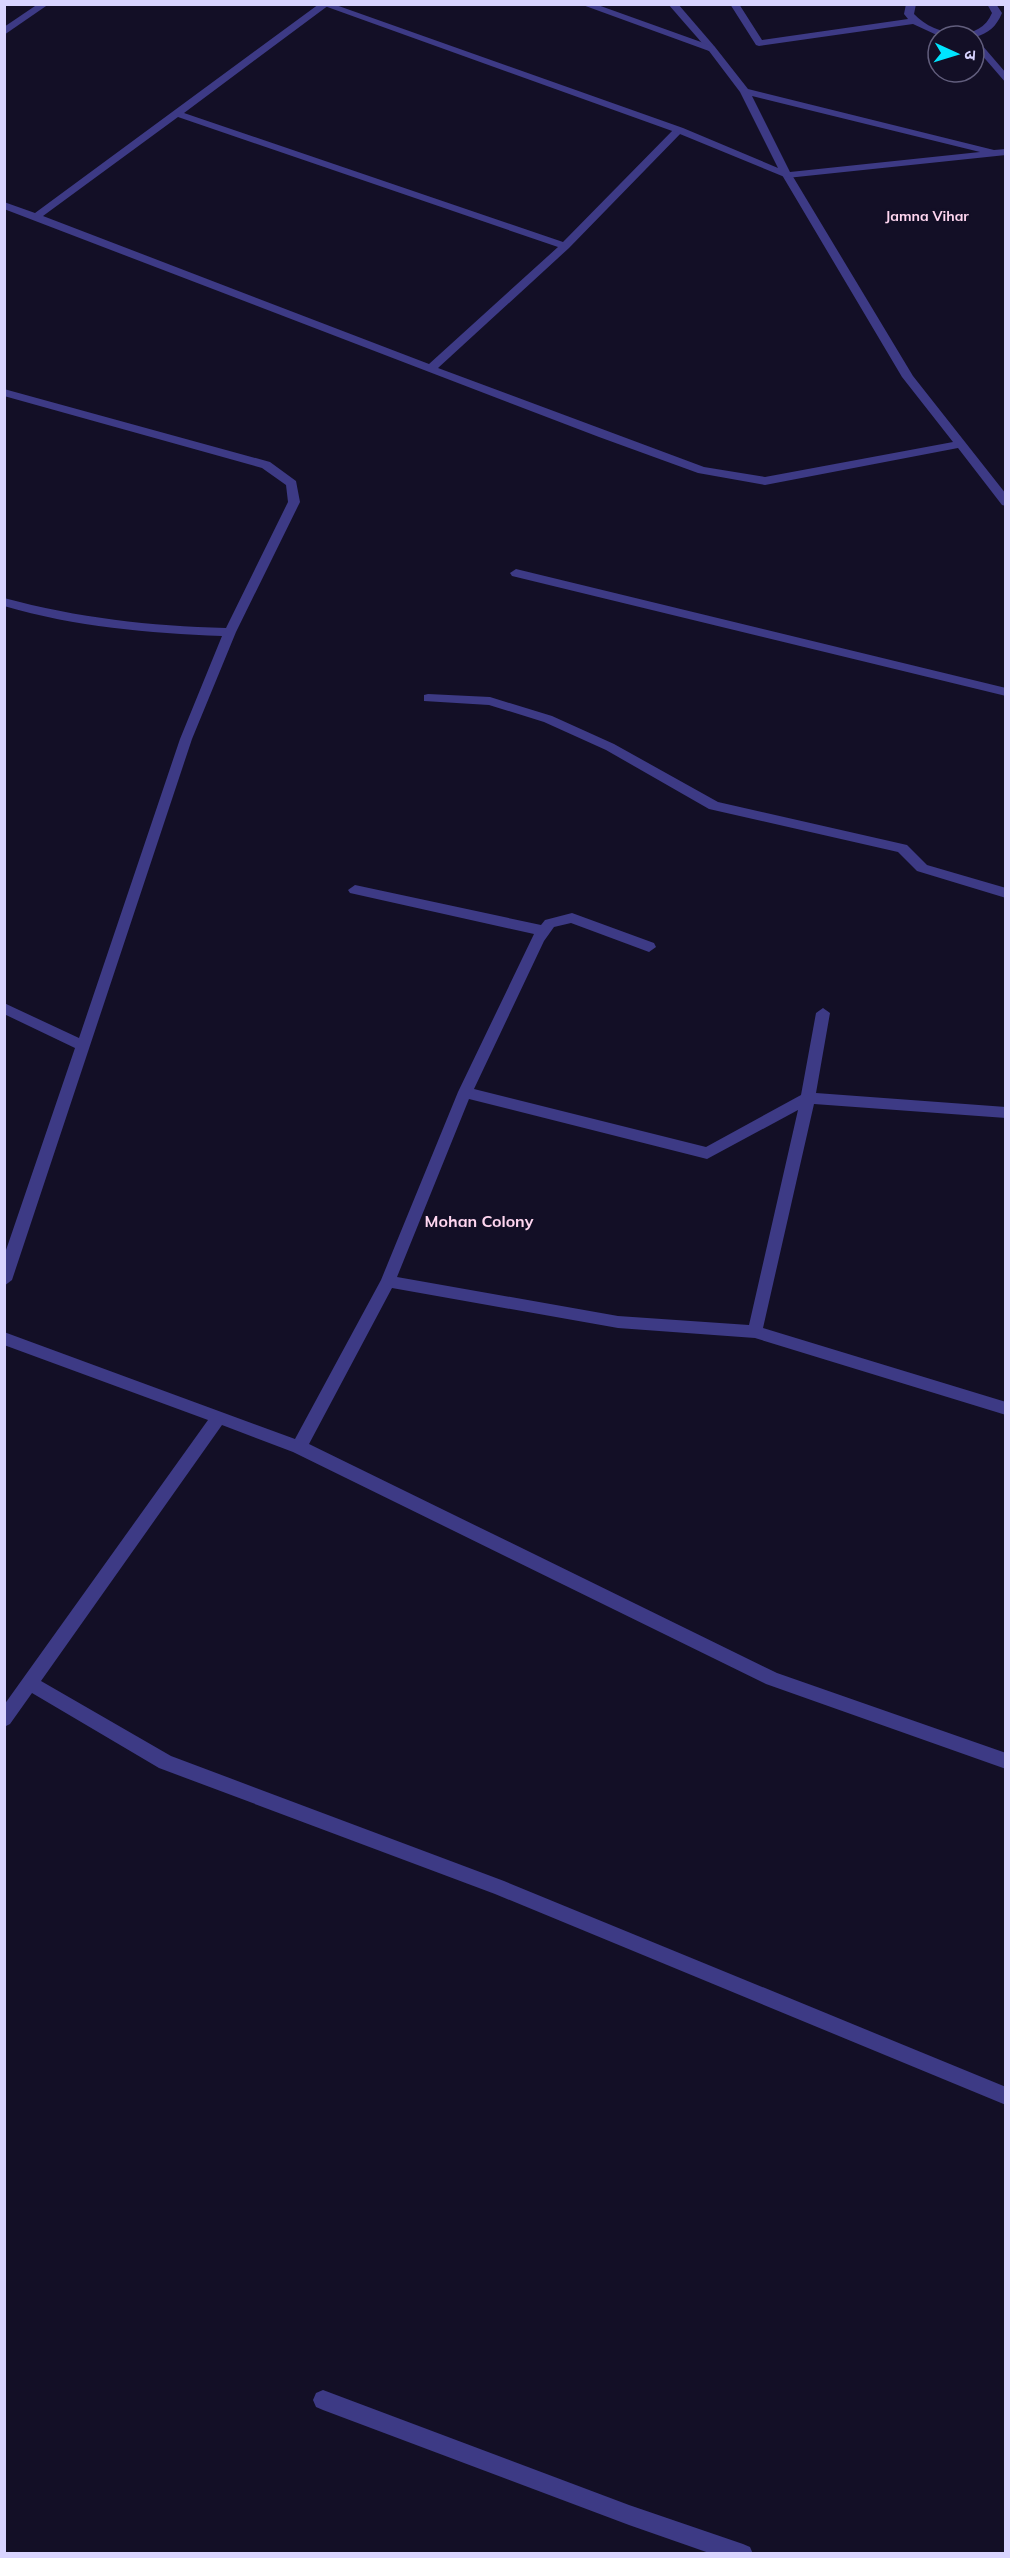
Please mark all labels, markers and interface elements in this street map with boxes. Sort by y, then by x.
north arrow [926,24,986,84]
text: उ [961,50,981,61]
district label: Jamna Vihar [885,207,969,225]
district label: Mohan Colony [425,1211,534,1231]

